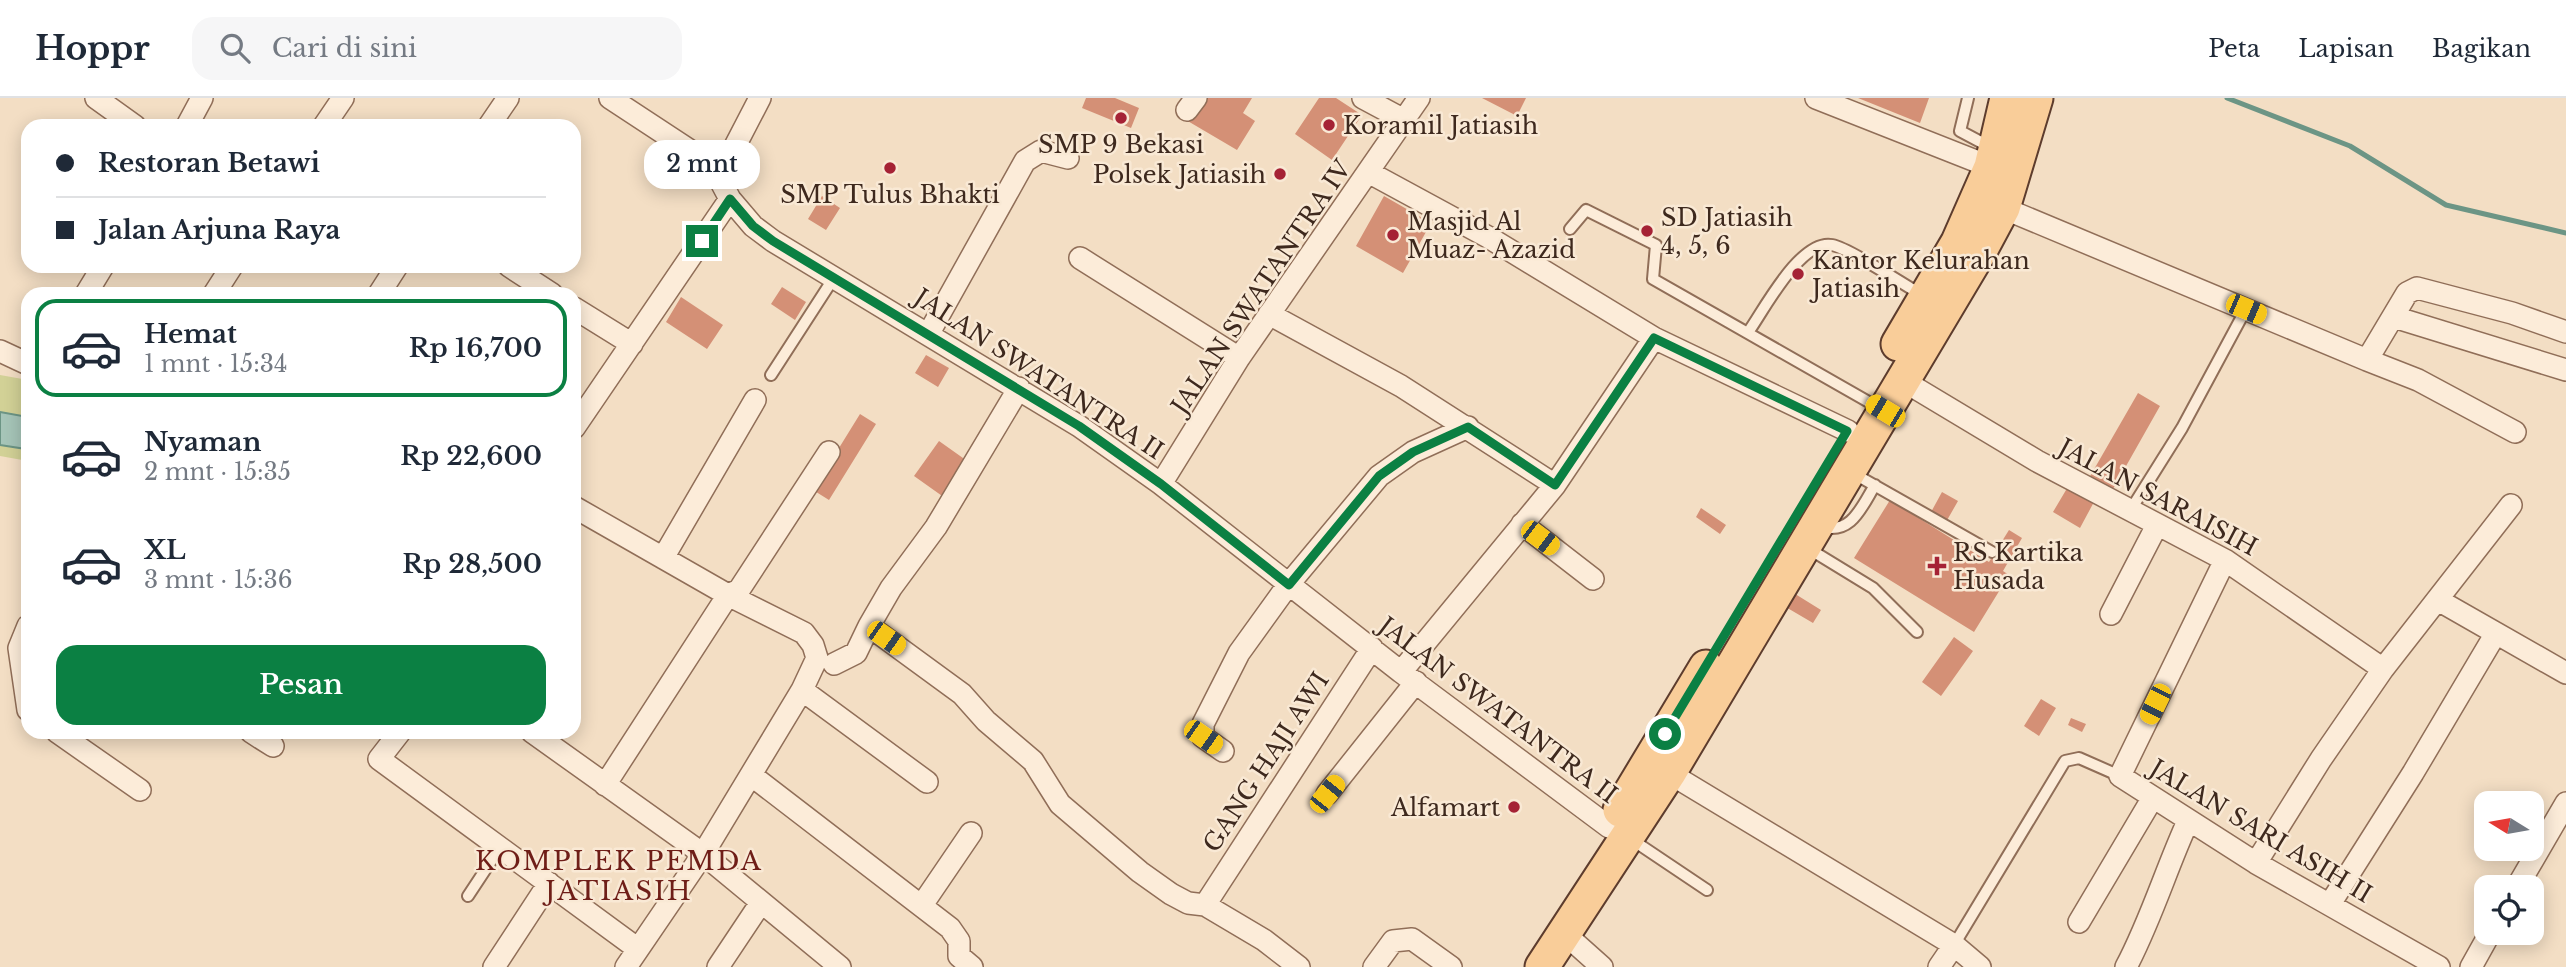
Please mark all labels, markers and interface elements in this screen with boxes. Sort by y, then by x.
search box [192,17,682,80]
text: Hoppr [35,28,150,69]
icon: search [216,29,254,67]
text: Cari di sini [272,32,417,64]
text: Peta [2208,34,2260,63]
text: Lapisan [2298,34,2394,63]
text: Bagikan [2432,34,2531,63]
marker: SMP 9 Bekasi [1113,110,1129,126]
place label: Koramil Jatiasih [1343,111,1538,140]
marker: Koramil Jatiasih [1321,117,1337,133]
place label: SMP 9 Bekasi [1038,130,1204,159]
callout: 2 mnt [644,139,760,188]
text: Restoran Betawi [98,147,320,179]
text: 2 mnt [666,150,738,178]
street label: JALAN SWATANTRA IV [1163,154,1358,422]
marker: SMP Tulus Bhakti [882,160,898,176]
place label: Polsek Jatiasih [1093,160,1266,189]
marker: Polsek Jatiasih [1272,166,1288,182]
place label: SMP Tulus Bhakti [780,180,1000,209]
place label: SD Jatiasih 4, 5, 6 [1661,203,1793,260]
place label: Masjid Al Muaz- Azazid [1407,207,1575,264]
text: Jalan Arjuna Raya [98,214,340,246]
marker: SD Jatiasih 4, 5, 6 [1639,223,1655,239]
route end [686,225,718,257]
marker: Masjid Al Muaz- Azazid [1385,227,1401,243]
place label: Kantor Kelurahan Jatiasih [1809,246,2030,303]
marker: Kantor Kelurahan Jatiasih [1790,266,1806,282]
street label: JALAN SWATANTRA II [907,281,1169,465]
car [2223,291,2270,327]
icon: car [60,317,123,380]
text: Hemat [144,318,237,350]
text: Rp 16,700 [409,332,542,364]
text: 1 mnt · 15:34 [144,350,287,378]
car [1862,391,1909,431]
icon: car [60,425,123,488]
text: Nyaman [144,426,261,458]
street label: JALAN SARAISIH [2051,431,2262,562]
text: Rp 22,600 [400,440,542,472]
text: 2 mnt · 15:35 [144,458,291,486]
car [1517,517,1564,559]
icon: car [60,533,123,596]
text: XL [144,534,186,566]
place label: RS Kartika Husada [1953,538,2084,595]
text: Rp 28,500 [402,548,542,580]
marker: RS Kartika Husada [1927,556,1947,576]
text: 3 mnt · 15:36 [144,566,293,594]
street label: JALAN SWATANTRA II [1371,609,1623,809]
car [863,617,910,659]
button: Pesan [56,645,546,725]
street label: GANG HAJI AWI [1197,667,1335,857]
car [2137,681,2174,727]
car [1180,716,1227,758]
route start [1649,718,1681,750]
street label: JALAN SARI ASIH II [2142,752,2377,909]
car [1306,771,1349,817]
north arrow [2474,791,2544,861]
map controls [2474,791,2544,945]
place label: Alfamart [1390,793,1500,822]
marker: Alfamart [1506,799,1522,815]
district label: KOMPLEK PEMDA JATIASIH [475,845,763,907]
button: locate [2474,875,2544,945]

